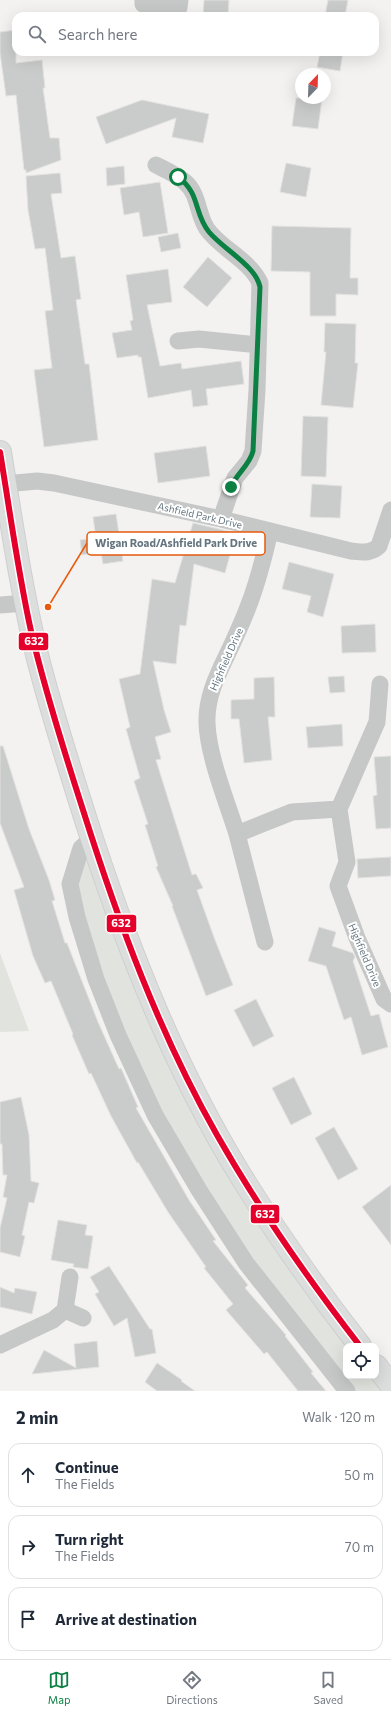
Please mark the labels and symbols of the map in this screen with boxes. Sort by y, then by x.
north arrow [295,68,331,104]
route start [169,168,187,186]
route end [222,478,240,496]
street label: Ashfield Park Drive [157,499,243,531]
callout: Wigan Road/Ashfield Park Drive [87,532,265,555]
text: Wigan Road/Ashfield Park Drive [95,536,257,549]
street label: Highfield Drive [207,626,245,692]
line badge: 632 [18,632,49,651]
text: 632 [24,634,44,647]
line badge: 632 [106,914,137,933]
text: 632 [111,916,131,929]
street label: Highfield Drive [346,922,384,988]
line badge: 632 [250,1204,280,1224]
text: 632 [255,1207,275,1220]

